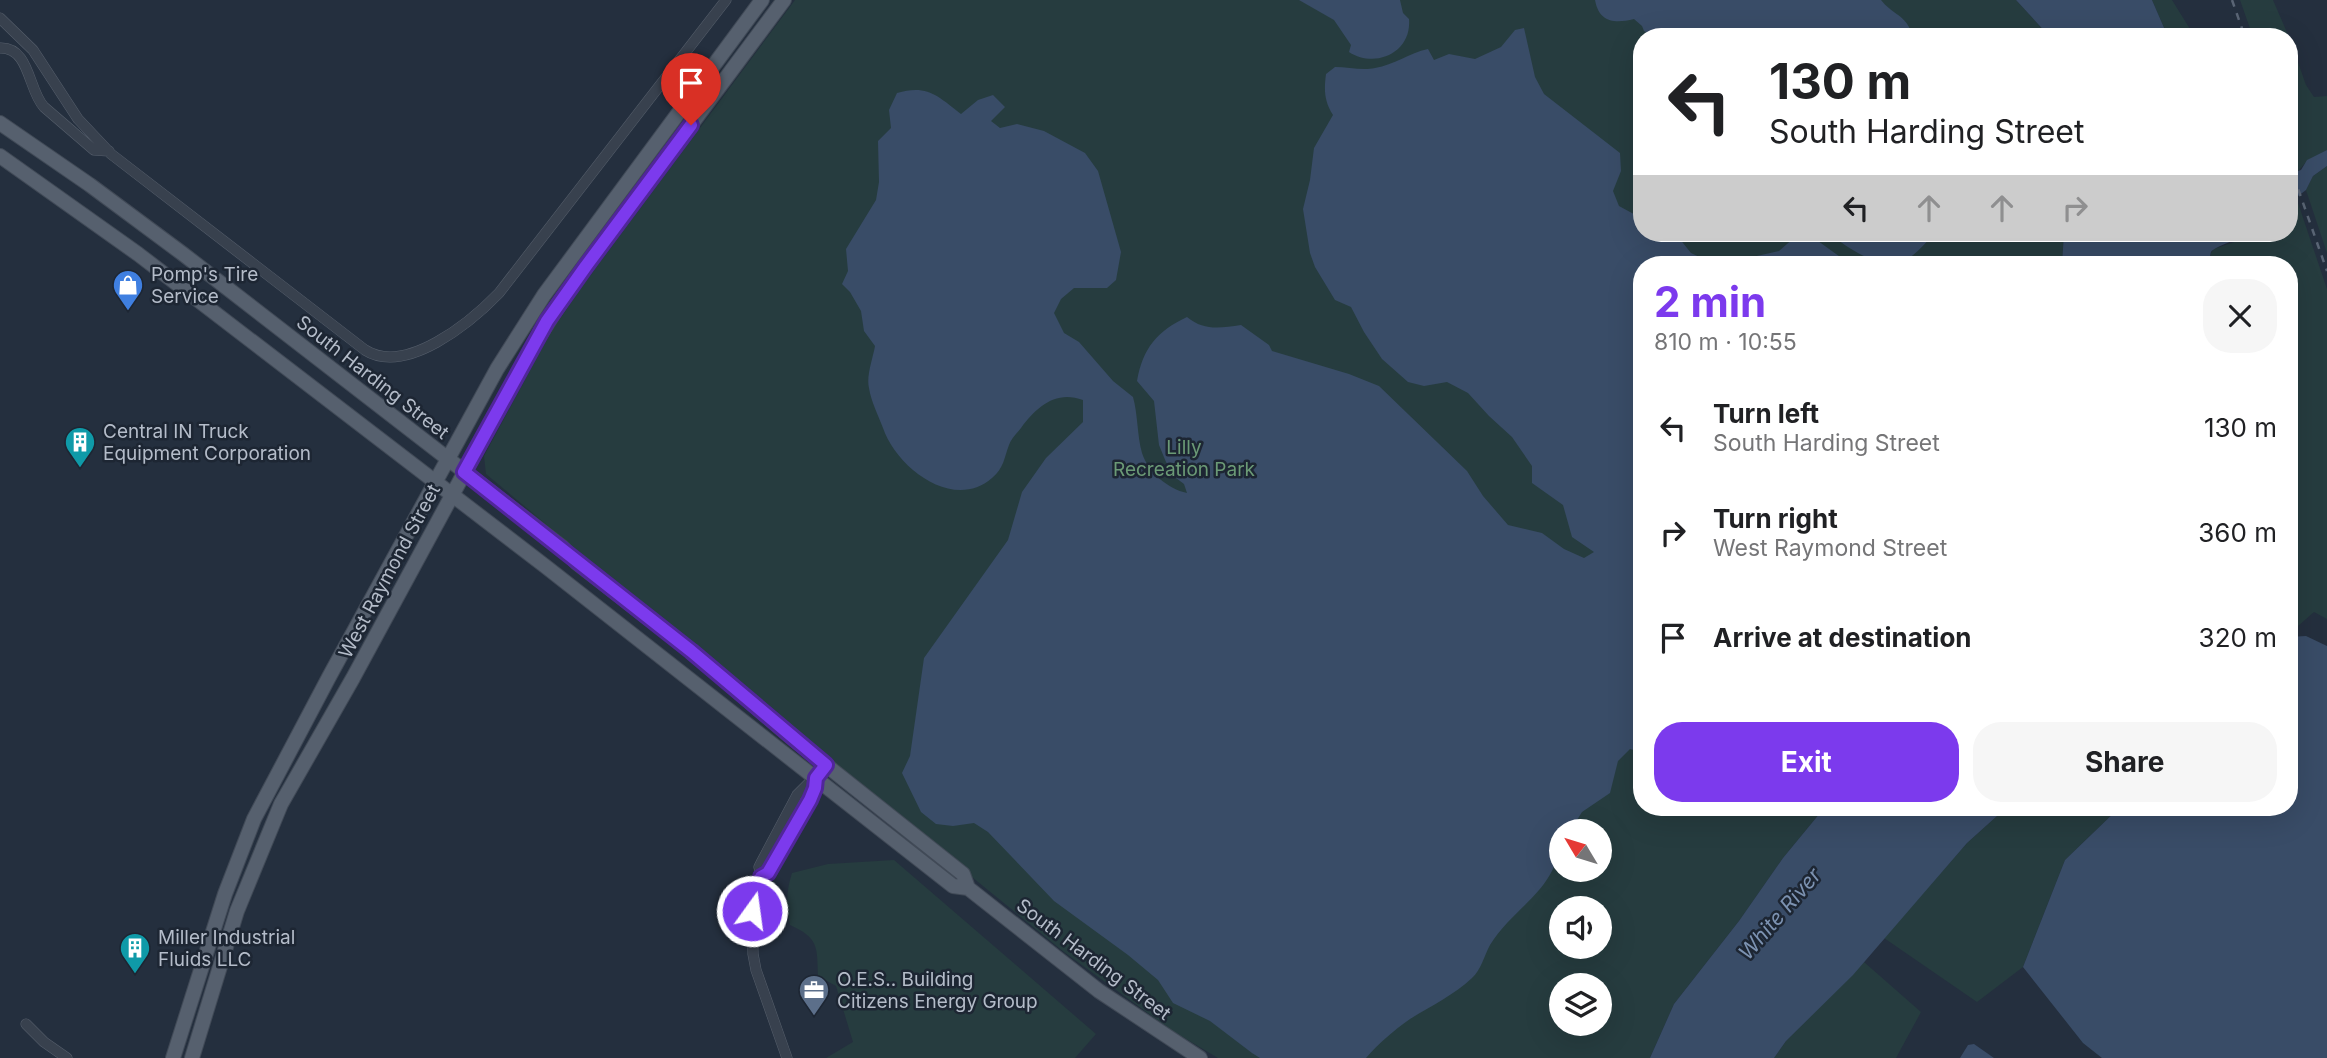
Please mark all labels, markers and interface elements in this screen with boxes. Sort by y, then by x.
text: 130 m [1769,52,1911,111]
pin [661,53,721,125]
icon: left [1654,56,1745,147]
icon: arrive [672,64,710,102]
text: South Harding Street [1769,112,2084,151]
icon: left [1837,189,1875,227]
icon: ahead [1910,189,1948,227]
icon: ahead [1983,189,2021,227]
icon: right [2056,189,2094,227]
place label: Pomp's Tire Service [151,263,258,308]
shop icon: Pomp's Tire Service [111,268,145,312]
text: 2 min [1654,276,1766,327]
button: close [2203,279,2277,353]
street label: South Harding Street [292,311,454,444]
text: 810 m · 10:55 [1654,328,1797,356]
text: Turn left [1713,398,1819,429]
icon: left [1654,409,1692,447]
text: 130 m [2204,412,2277,443]
place label: Central IN Truck Equipment Corporation [103,420,311,465]
building icon: Central IN Truck Equipment Corporation [63,425,97,469]
text: South Harding Street [1713,429,1940,457]
park label: Lilly Recreation Park [1113,436,1256,481]
street label: West Raymond Street [334,480,445,662]
text: Turn right [1713,503,1838,534]
icon: right [1654,514,1692,552]
text: 360 m [2198,517,2277,548]
text: West Raymond Street [1713,534,1947,562]
icon: arrive [1654,619,1692,657]
text: Arrive at destination [1713,622,1972,653]
text: 320 m [2199,622,2277,653]
button: Exit [1654,722,1959,802]
button: Share [1973,722,2277,802]
north arrow [1549,819,1612,882]
map controls [1549,819,1612,1036]
water label: White River [1733,862,1827,964]
position arrow [715,874,789,948]
street label: South Harding Street [1012,894,1175,1025]
button: sound [1549,896,1612,959]
place label: Miller Industrial Fluids LLC [158,926,295,971]
building icon: Miller Industrial Fluids LLC [118,931,152,975]
place label: O.E.S.. Building Citizens Energy Group [837,968,1038,1013]
office icon: O.E.S.. Building Citizens Energy Group [797,973,831,1017]
button: layers [1549,973,1612,1036]

